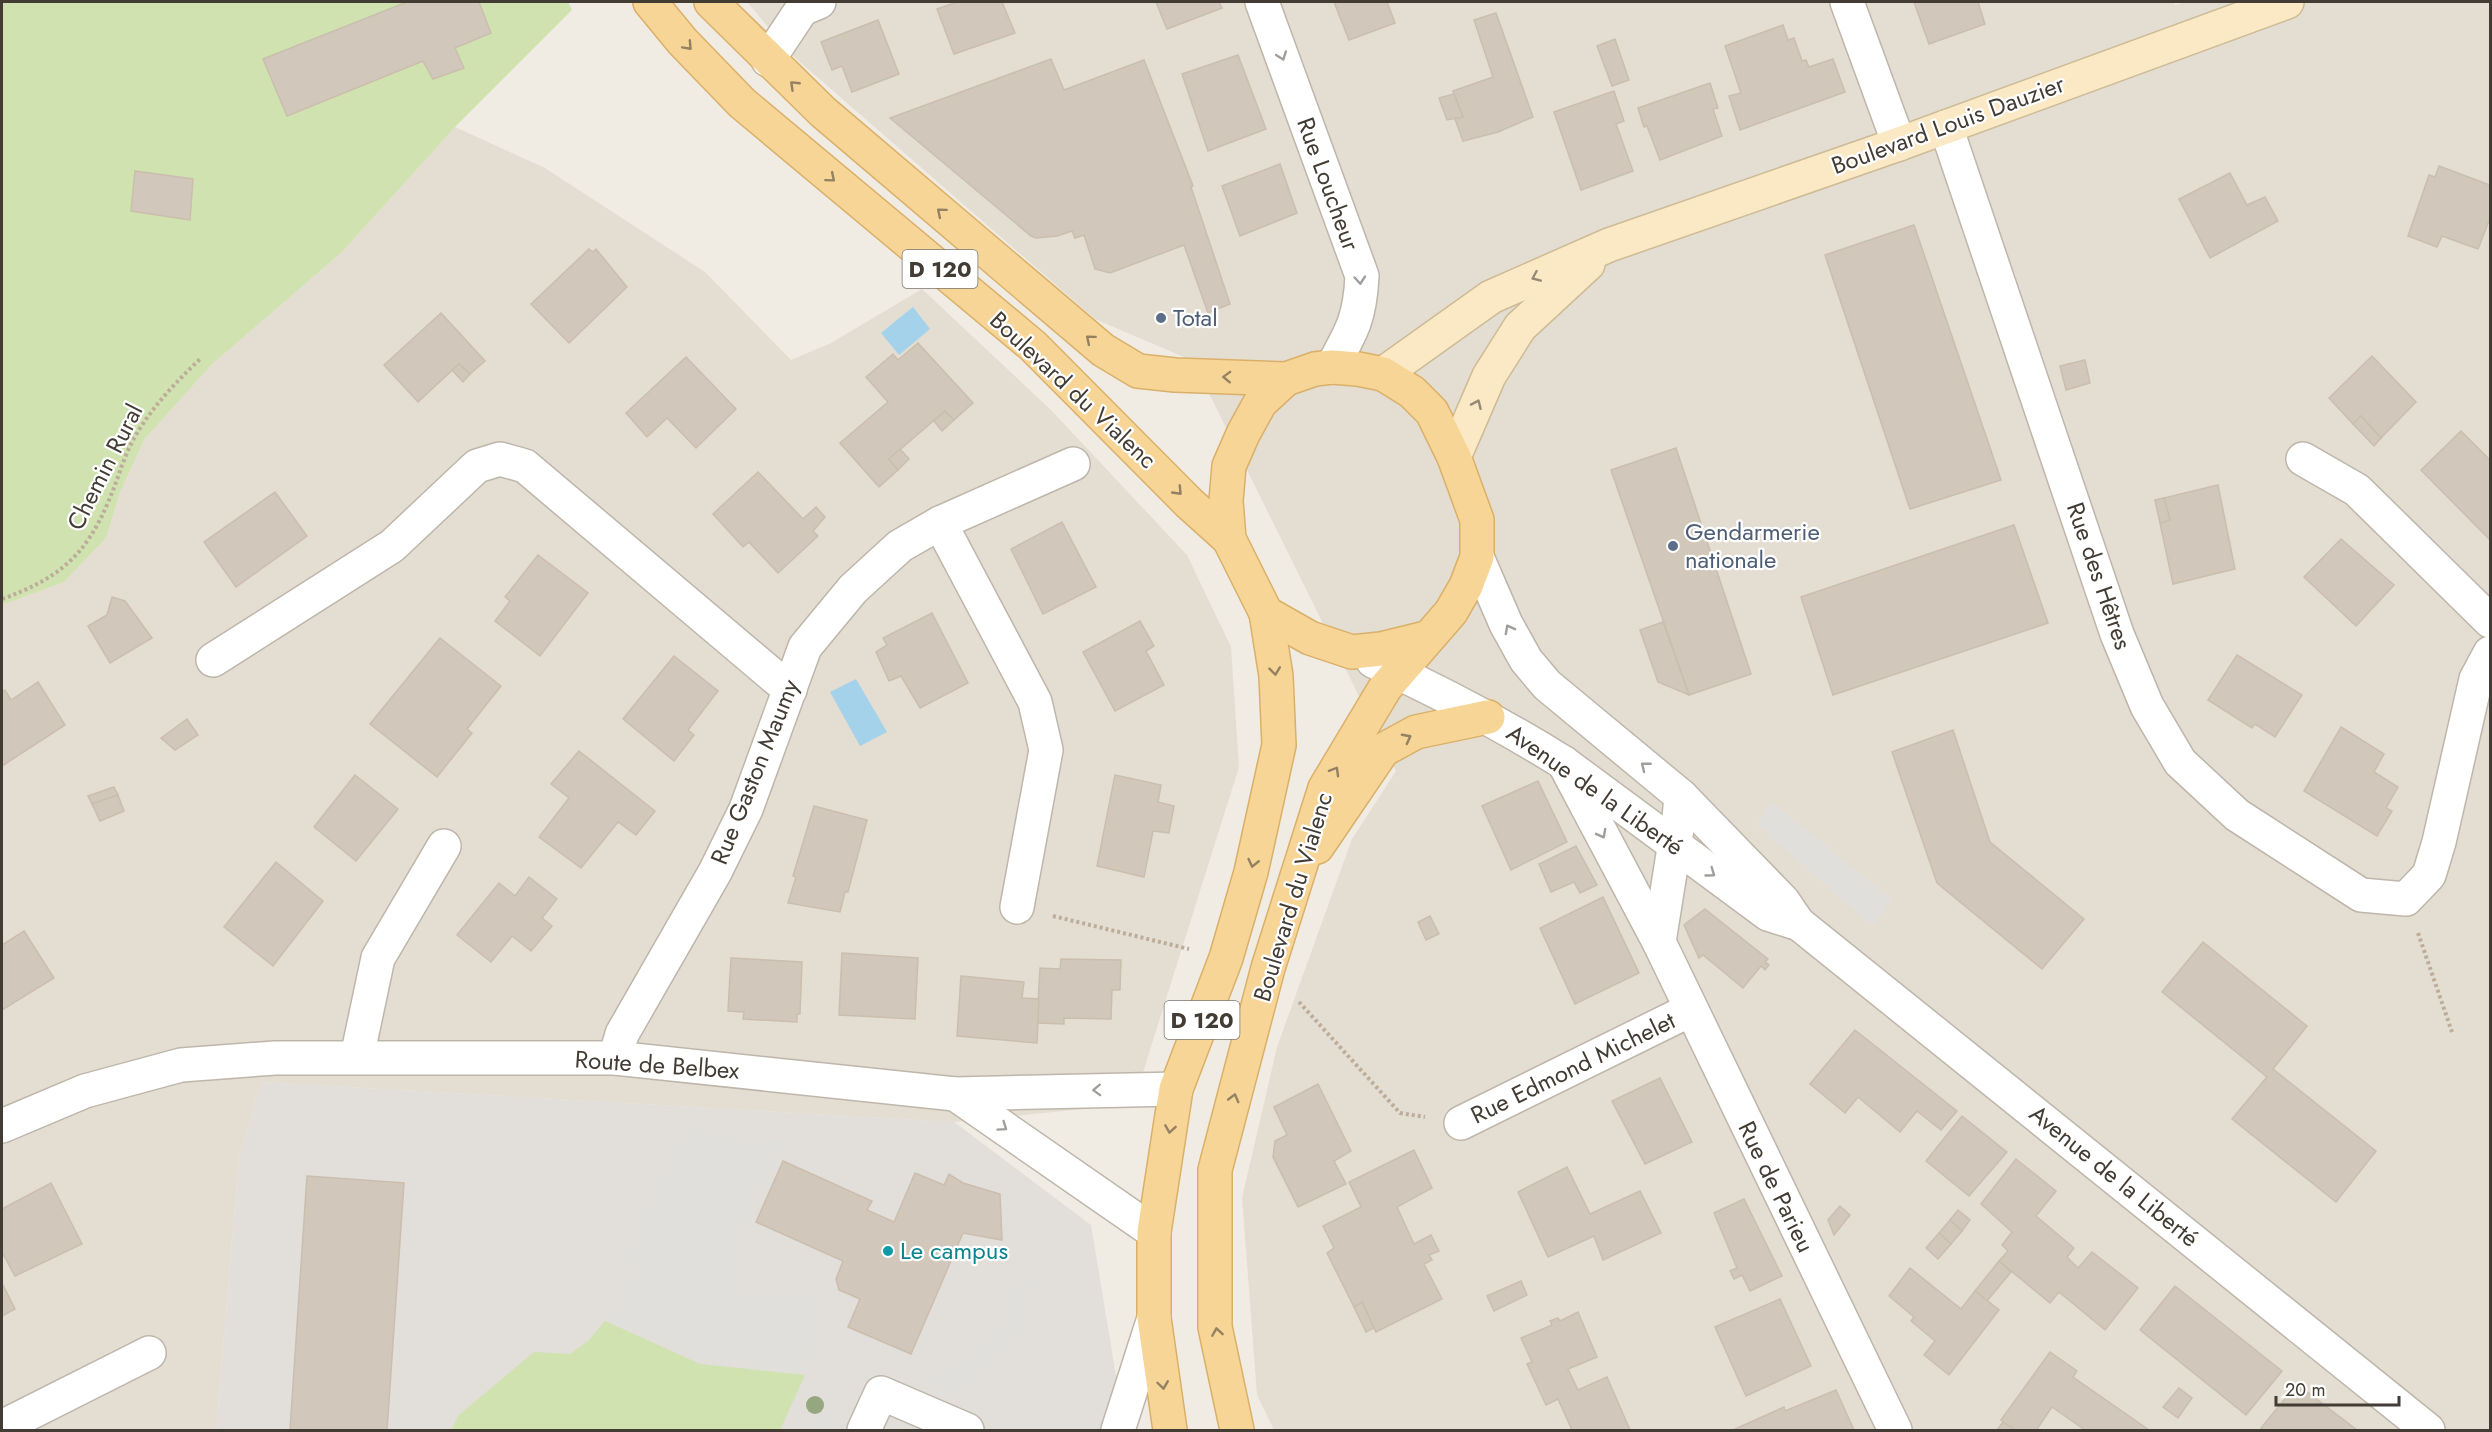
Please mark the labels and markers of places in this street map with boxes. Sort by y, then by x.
place label: Total [1173,300,1218,335]
marker: Total [1154,311,1168,325]
place label: Gendarmerie nationale [1685,514,1820,577]
marker: Gendarmerie nationale [1666,539,1680,553]
place label: Le campus [900,1233,1008,1268]
marker: Le campus [881,1244,895,1258]

